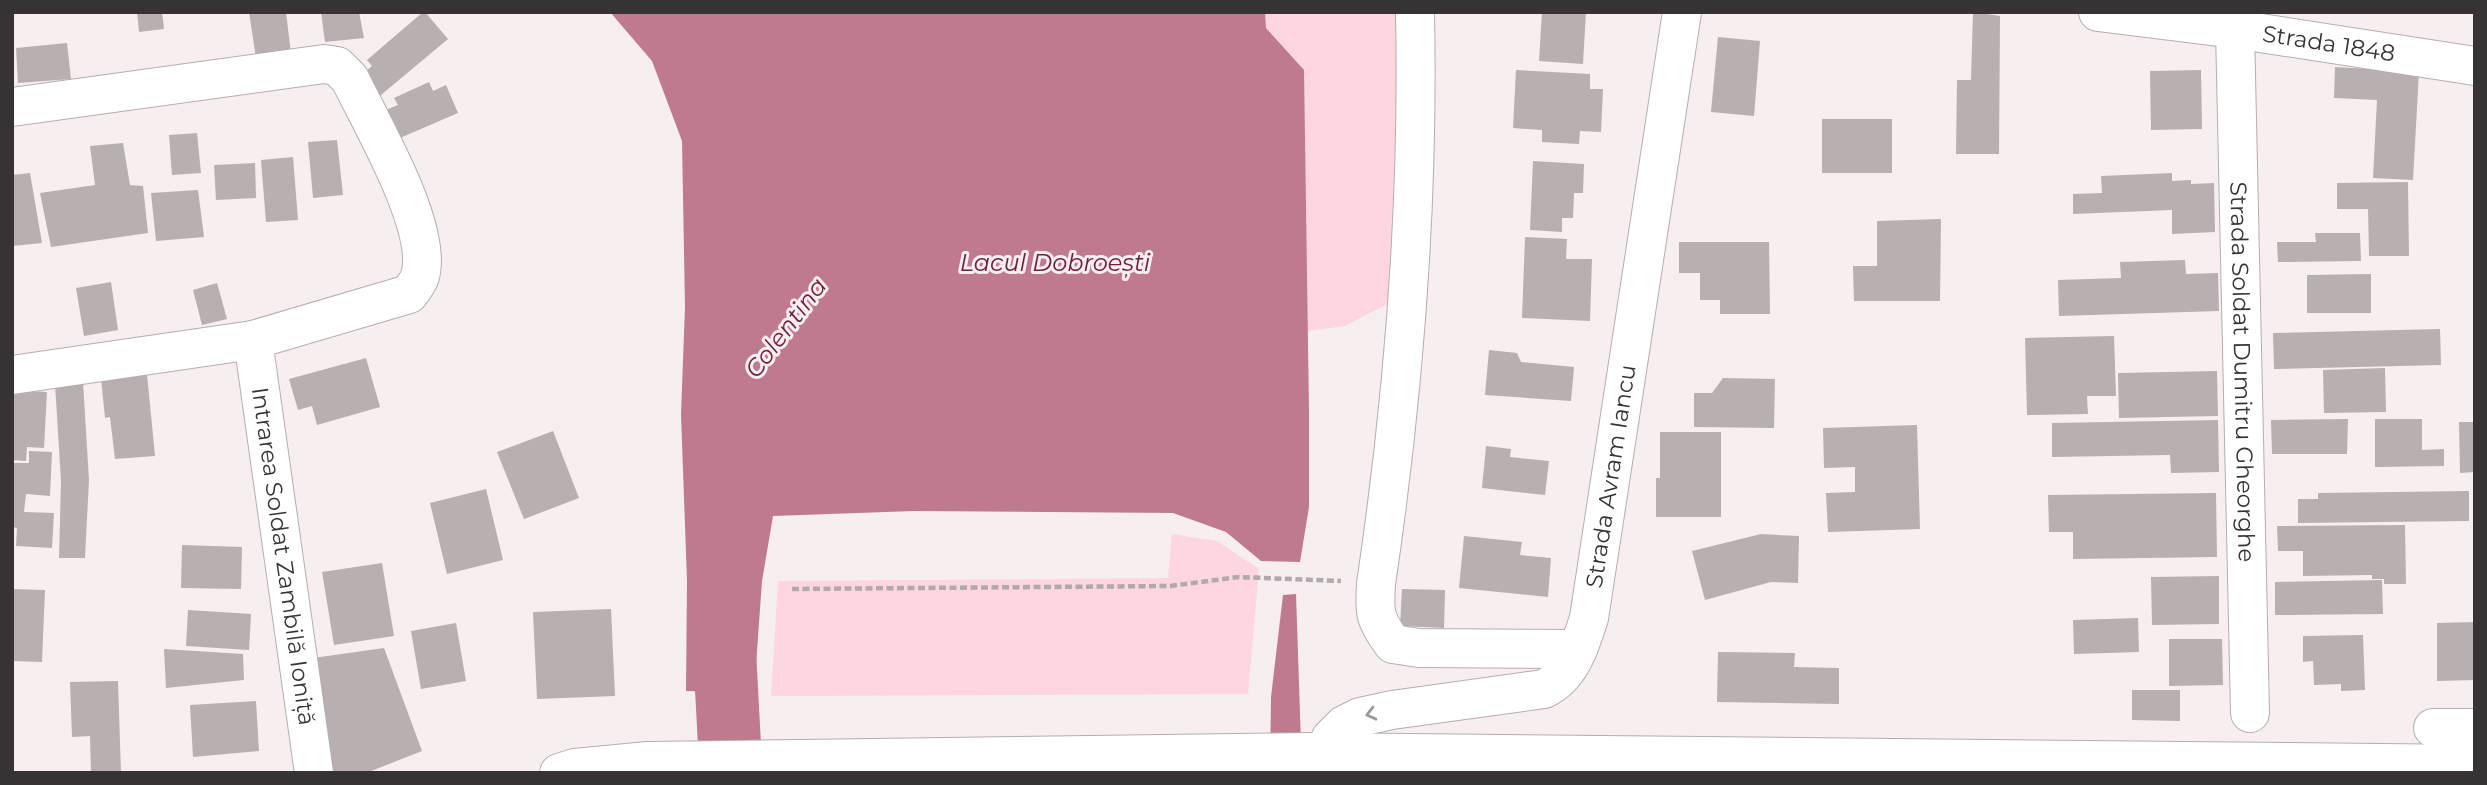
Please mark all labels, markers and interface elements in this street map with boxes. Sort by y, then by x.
street label: Strada 1848 [2261,19,2397,67]
street label: Strada Soldat Dumitru Gheorghe [2224,181,2261,563]
water label: Lacul Dobroești [960,248,1151,278]
water label: Colentina [739,272,833,383]
street label: Strada Avram Iancu [1580,363,1642,590]
street label: Intrarea Soldat Zambilă Ioniță [246,385,321,727]
one-way arrow [1365,706,1377,720]

